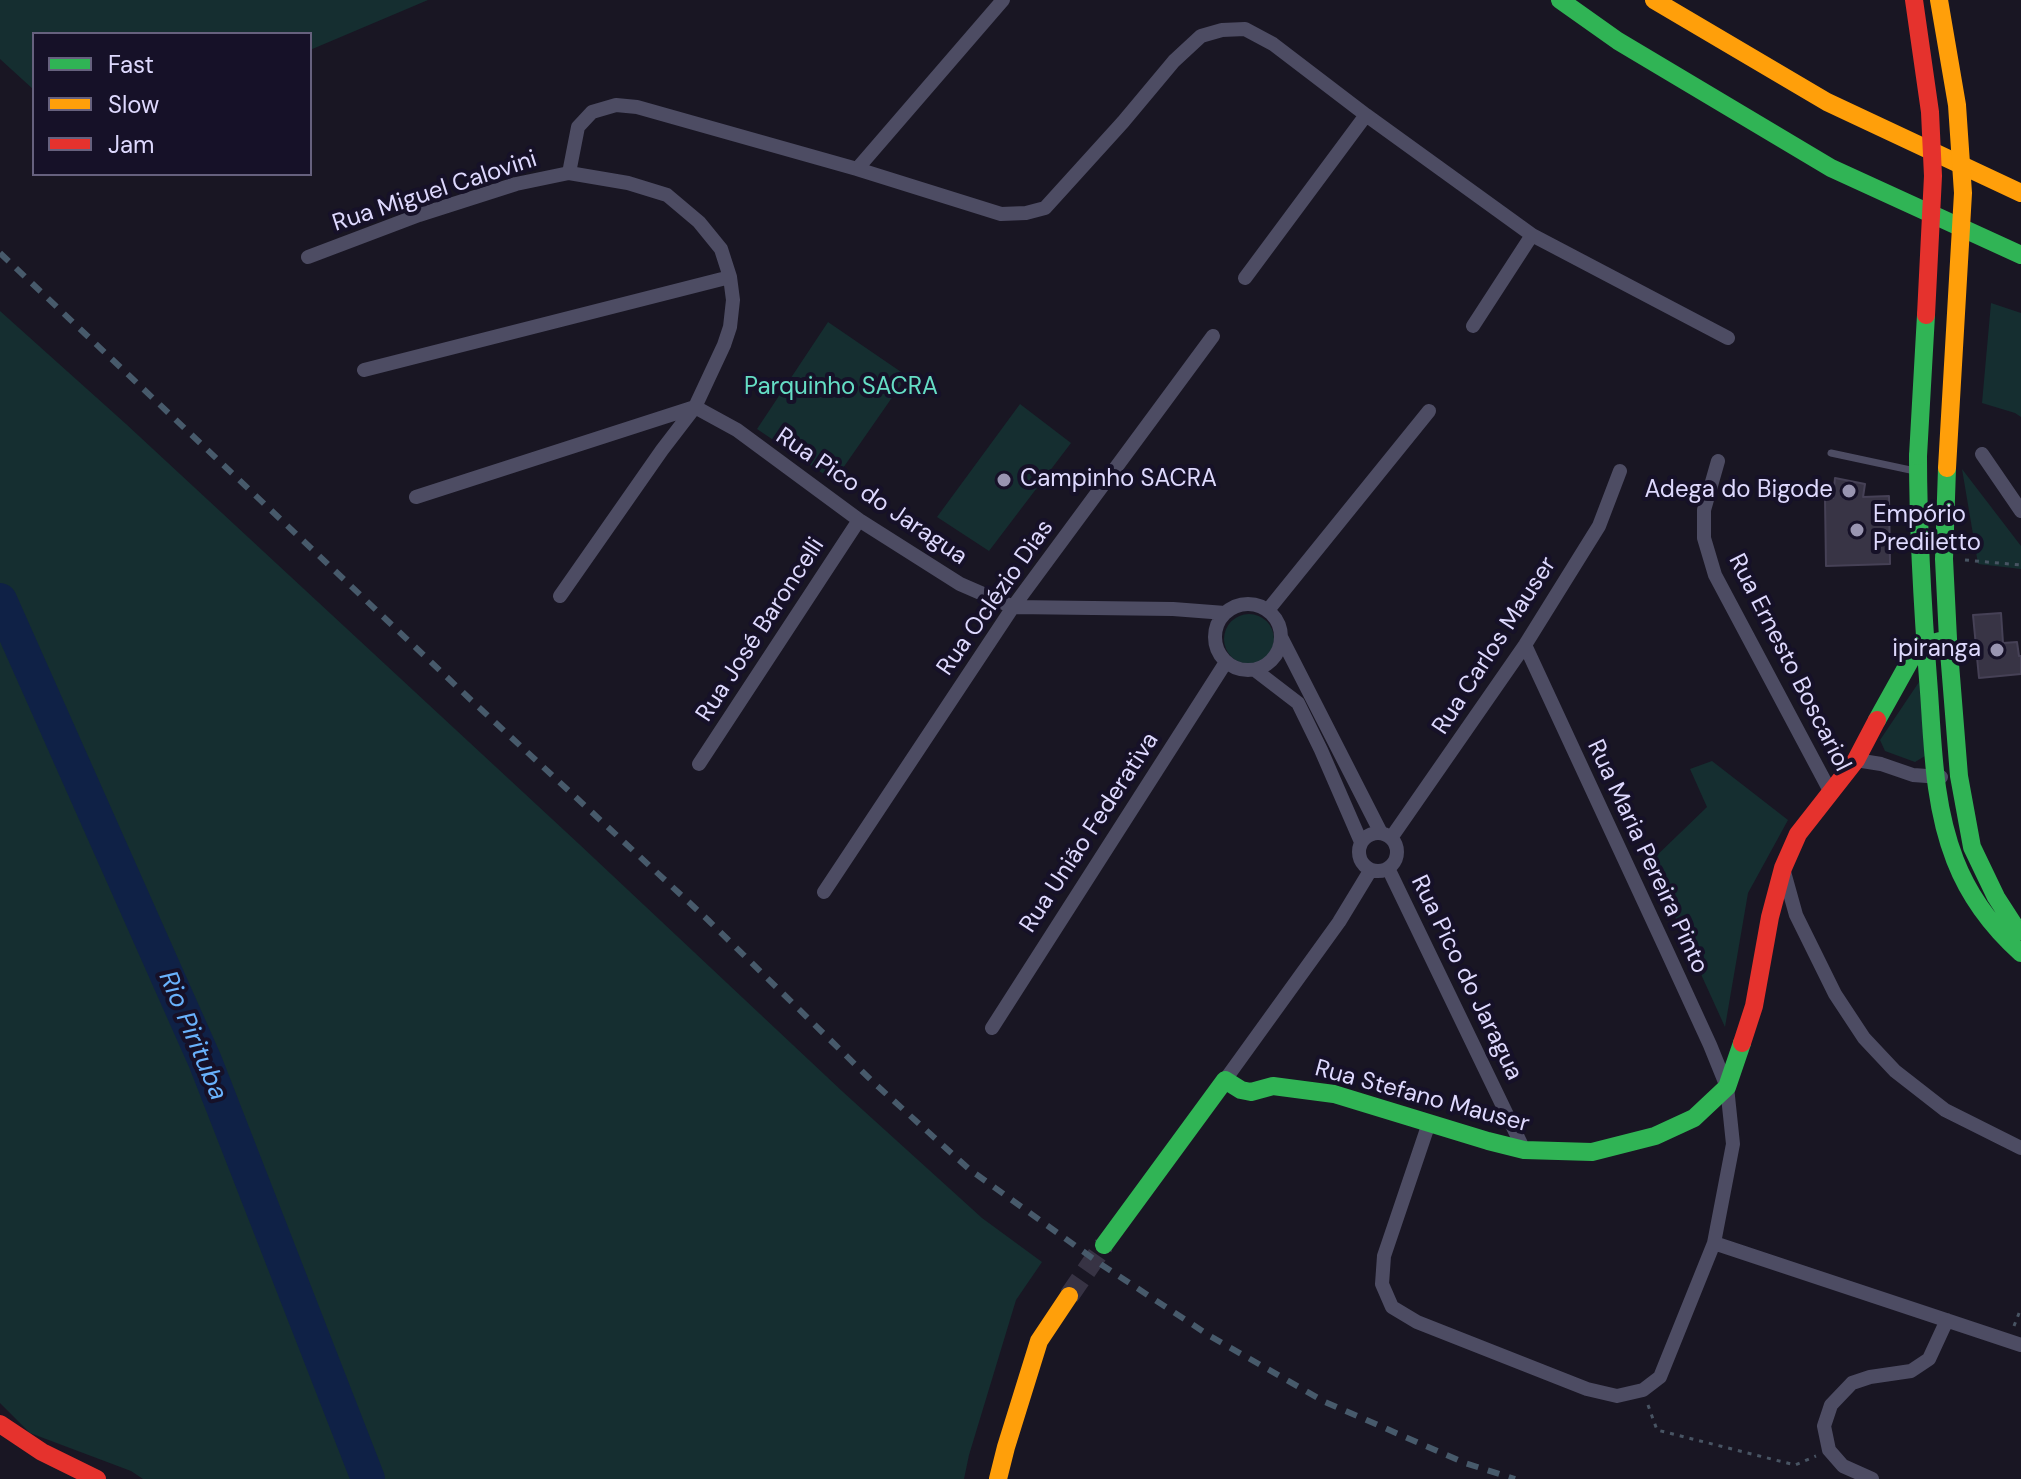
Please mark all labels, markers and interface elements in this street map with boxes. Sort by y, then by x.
legend [32,32,312,176]
text: Fast [108,49,154,80]
text: Slow [108,89,159,120]
text: Jam [108,129,154,160]
street label: Rua Miguel Calovini [329,145,541,239]
park label: Parquinho SACRA [744,374,938,402]
street label: Rua Pico do Jaragua [770,422,972,572]
place label: Campinho SACRA [1020,466,1217,494]
marker: Campinho SACRA [995,471,1013,489]
place label: Adega do Bigode [1645,477,1833,505]
marker: Adega do Bigode [1840,482,1858,500]
place label: Empório Prediletto [1873,502,1981,558]
street label: Rua Oclézio Dias [932,515,1060,681]
marker: Empório Prediletto [1848,521,1866,539]
street label: Rua José Baroncelli [691,533,831,727]
street label: Rua Ernesto Boscariol [1722,549,1856,777]
street label: Rua Carlos Mauser [1427,552,1563,740]
place label: ipiranga [1892,636,1981,664]
marker: ipiranga [1988,641,2006,659]
street label: Rua União Federativa [1015,727,1165,939]
street label: Rua Maria Pereira Pinto [1580,736,1714,978]
street label: Rua Pico do Jaragua [1404,871,1528,1085]
water label: Rio Pirituba [151,967,233,1105]
street label: Rua Stefano Mauser [1312,1055,1532,1139]

